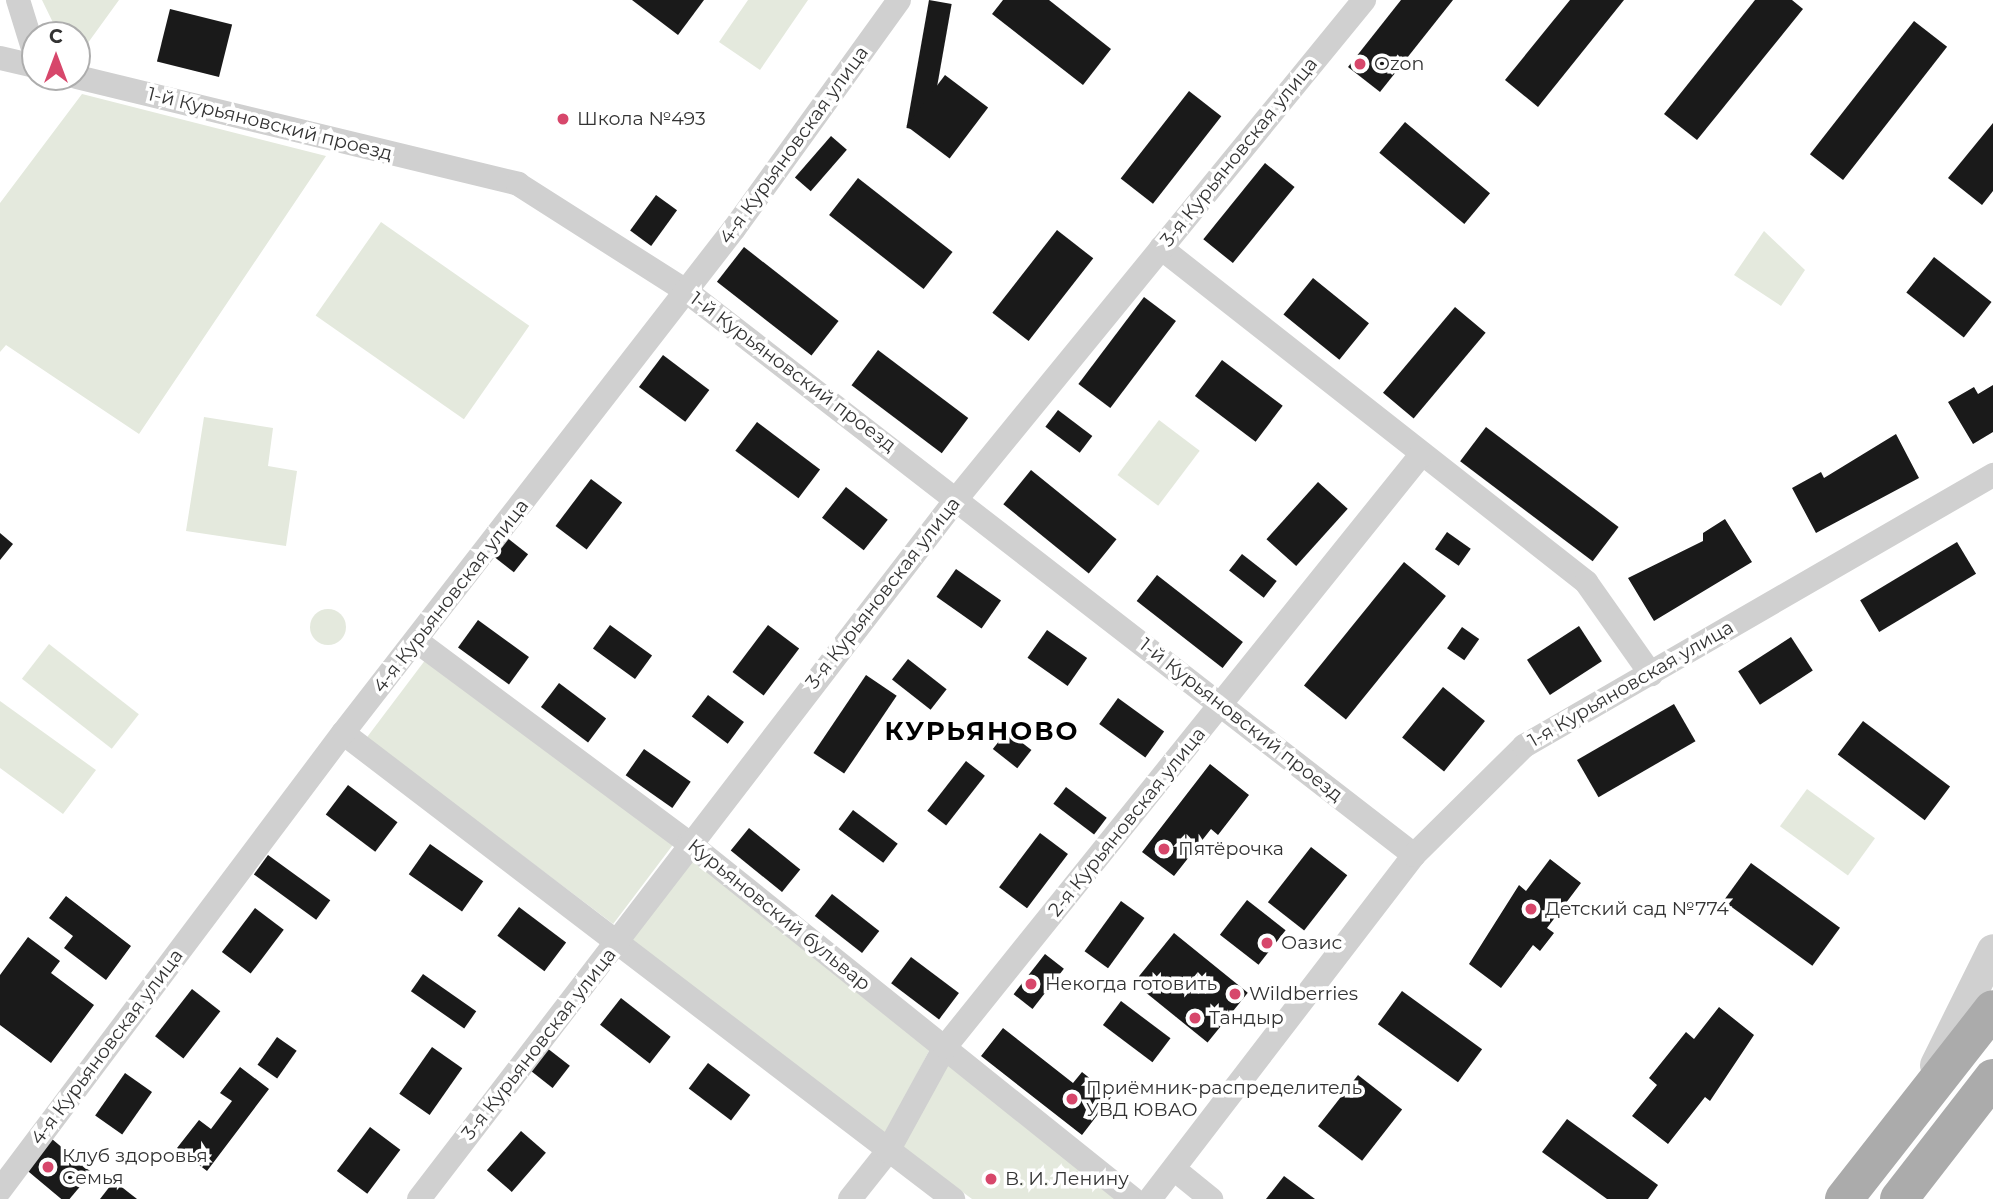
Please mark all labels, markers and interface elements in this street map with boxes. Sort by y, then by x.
north arrow [21,21,91,91]
text: С [49,25,63,48]
street label: 4-я Курьяновская улица [715,42,873,248]
street label: 3-я Курьяновская улица [1156,53,1322,251]
place label: Ozon [1374,53,1424,75]
marker: Ozon [1352,56,1368,72]
street label: 1-й Курьяновский проезд [145,83,395,165]
place label: Школа №493 [577,108,706,130]
marker: Школа №493 [555,111,571,127]
street label: 1-й Курьяновский проезд [686,287,900,457]
street label: 3-я Курьяновская улица [801,493,965,693]
street label: 4-я Курьяновская улица [368,495,534,697]
street label: 1-я Курьяновская улица [1524,616,1738,752]
street label: 1-й Курьяновский проезд [1135,634,1347,806]
district label: КУРЬЯНОВО [886,716,1078,748]
street label: 2-я Курьяновская улица [1044,723,1210,921]
street label: Курьяновский бульвар [683,834,875,996]
place label: Пятёрочка [1178,838,1284,860]
marker: Пятёрочка [1156,841,1172,857]
place label: Детский сад №774 [1545,898,1729,920]
marker: Детский сад №774 [1523,901,1539,917]
place label: Оазис [1281,932,1342,954]
marker: Оазис [1259,935,1275,951]
street label: 3-я Курьяновская улица [457,944,621,1144]
street label: 4-я Курьяновская улица [26,945,188,1149]
place label: Некогда готовить [1045,973,1217,995]
marker: Некогда готовить [1023,976,1039,992]
place label: Wildberries [1249,983,1358,1005]
marker: Wildberries [1227,986,1243,1002]
place label: Тандыр [1209,1007,1284,1029]
marker: Тандыр [1187,1010,1203,1026]
place label: Приёмник-распределитель УВД ЮВАО [1086,1077,1362,1121]
marker: Приёмник-распределитель УВД ЮВАО [1064,1091,1080,1107]
place label: Клуб здоровья Семья [62,1145,208,1189]
marker: Клуб здоровья Семья [40,1159,56,1175]
place label: В. И. Ленину [1005,1168,1129,1190]
marker: В. И. Ленину [983,1171,999,1187]

